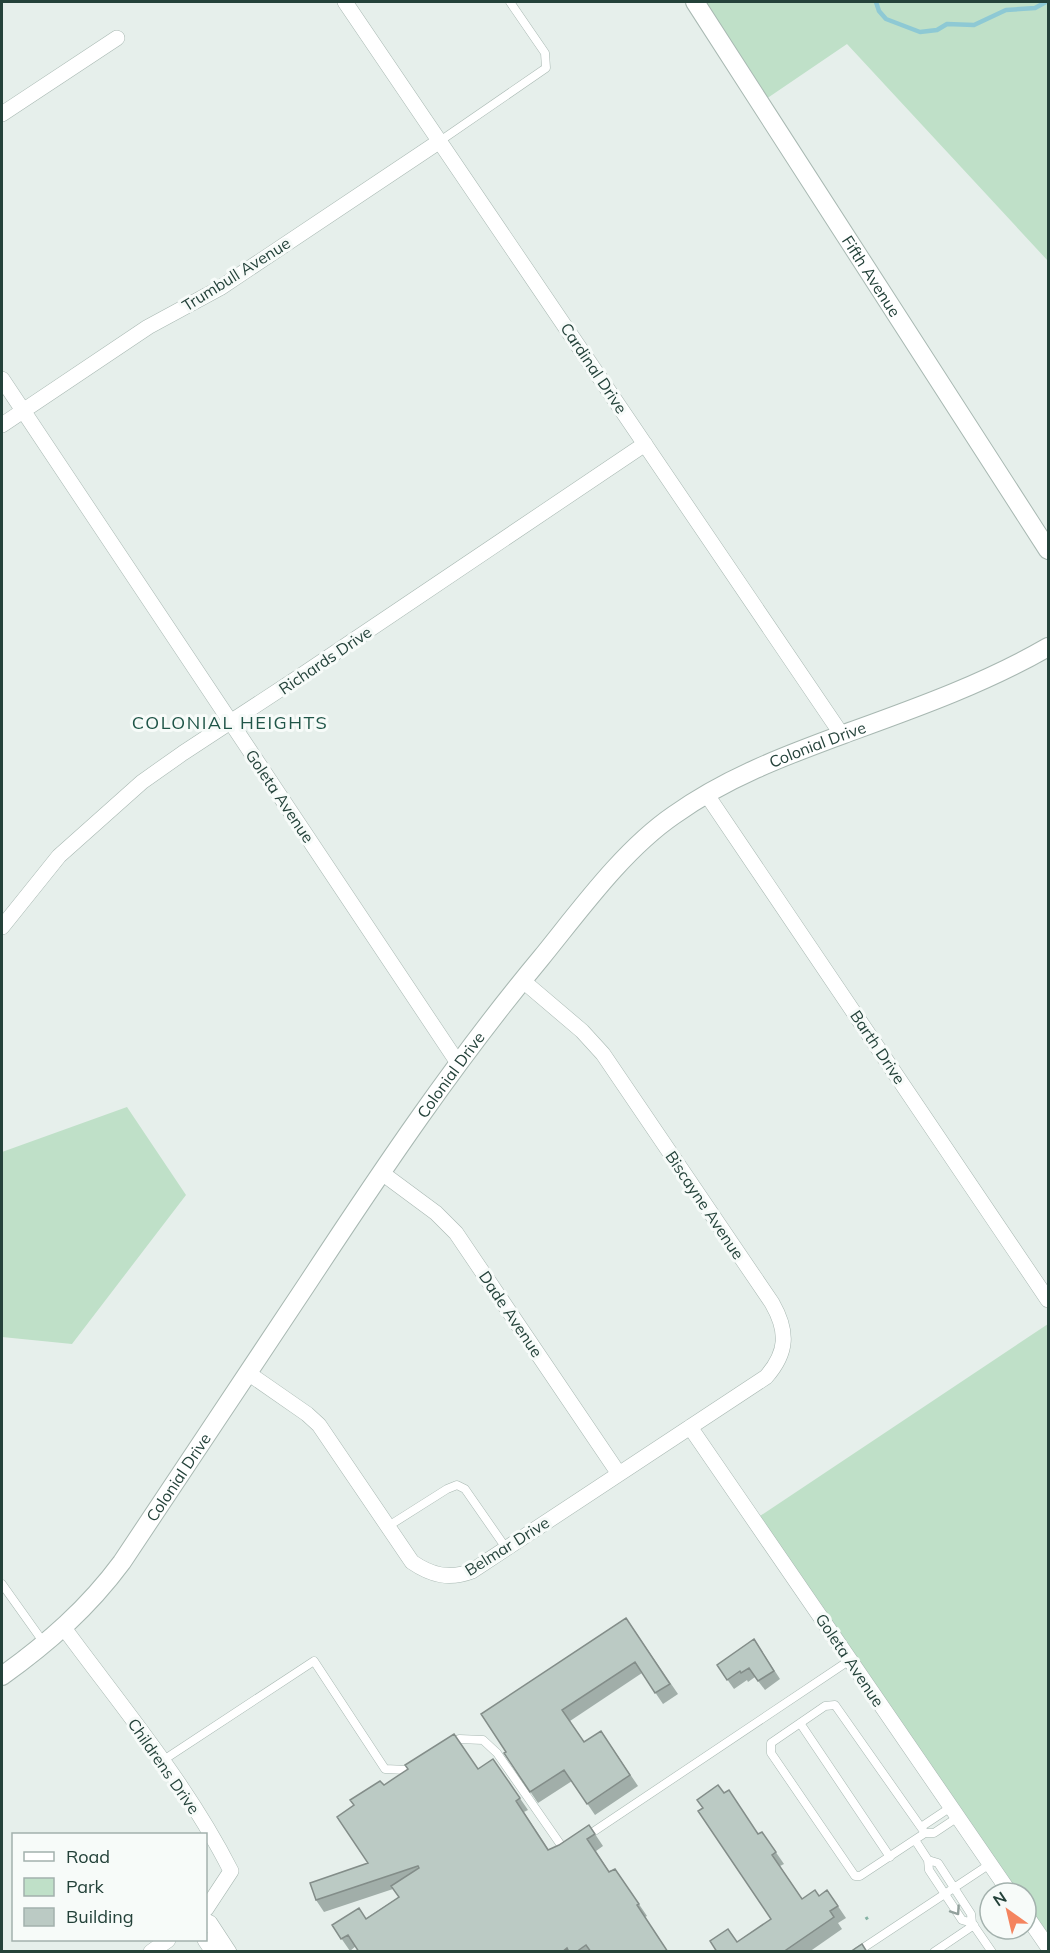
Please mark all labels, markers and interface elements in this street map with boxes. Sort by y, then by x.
street label: Fifth Avenue [838,232,905,320]
street label: Trumbull Avenue [178,233,294,315]
street label: Cardinal Drive [556,319,632,417]
street label: Richards Drive [275,622,375,698]
district label: COLONIAL HEIGHTS [132,711,328,734]
street label: Colonial Drive [766,717,868,772]
street label: Goleta Avenue [241,745,319,847]
street label: Barth Drive [846,1006,910,1088]
street label: Colonial Drive [412,1028,489,1122]
street label: Biscayne Avenue [661,1147,749,1263]
street label: Dade Avenue [475,1267,547,1361]
street label: Colonial Drive [142,1429,215,1525]
street label: Belmar Drive [461,1512,553,1580]
street label: Goleta Avenue [811,1609,889,1711]
street label: Childrens Drive [124,1714,204,1818]
legend [12,1833,207,1941]
text: Road [66,1845,110,1868]
text: Park [66,1875,105,1898]
north arrow [978,1881,1038,1941]
text: N [989,1887,1010,1910]
text: Building [66,1905,134,1928]
one-way arrow [949,1905,961,1915]

